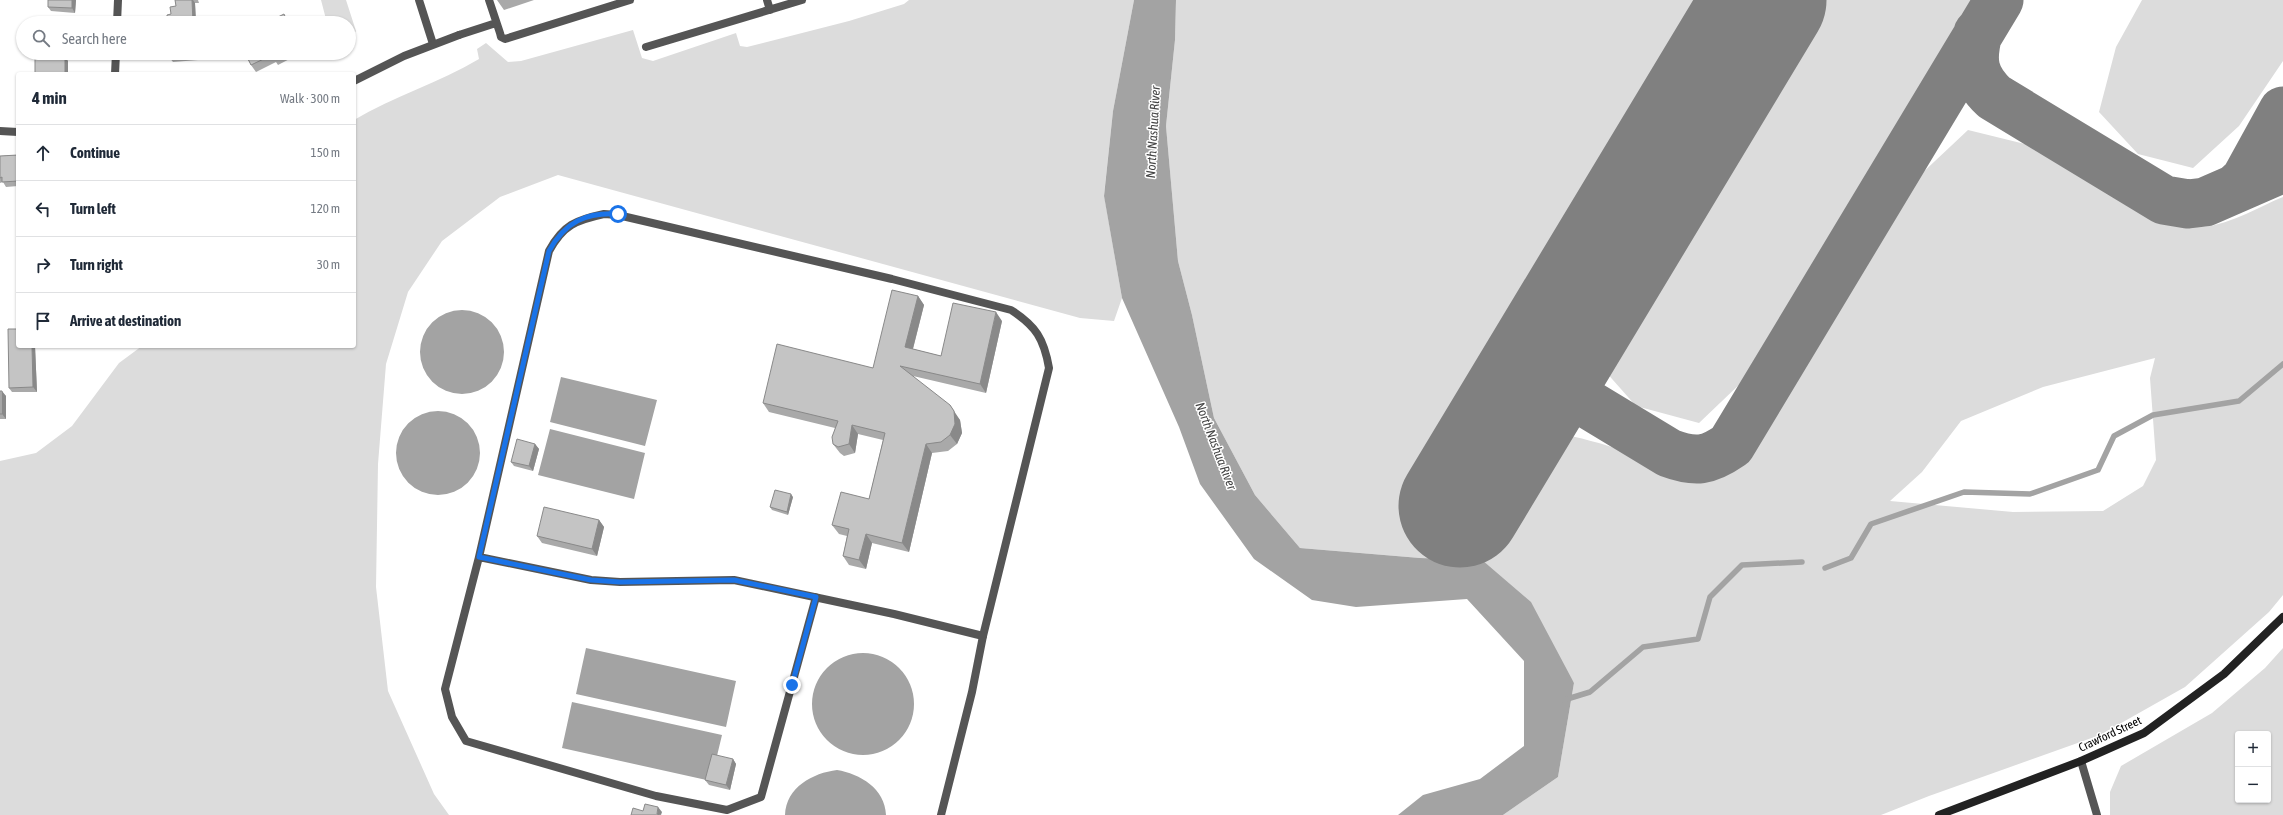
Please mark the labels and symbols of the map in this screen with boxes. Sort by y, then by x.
water label: North Nashua River [1143,84,1163,179]
route start [609,205,627,223]
water label: North Nashua River [1192,400,1240,493]
route end [783,676,801,694]
street label: Crawford Street [2076,713,2144,755]

